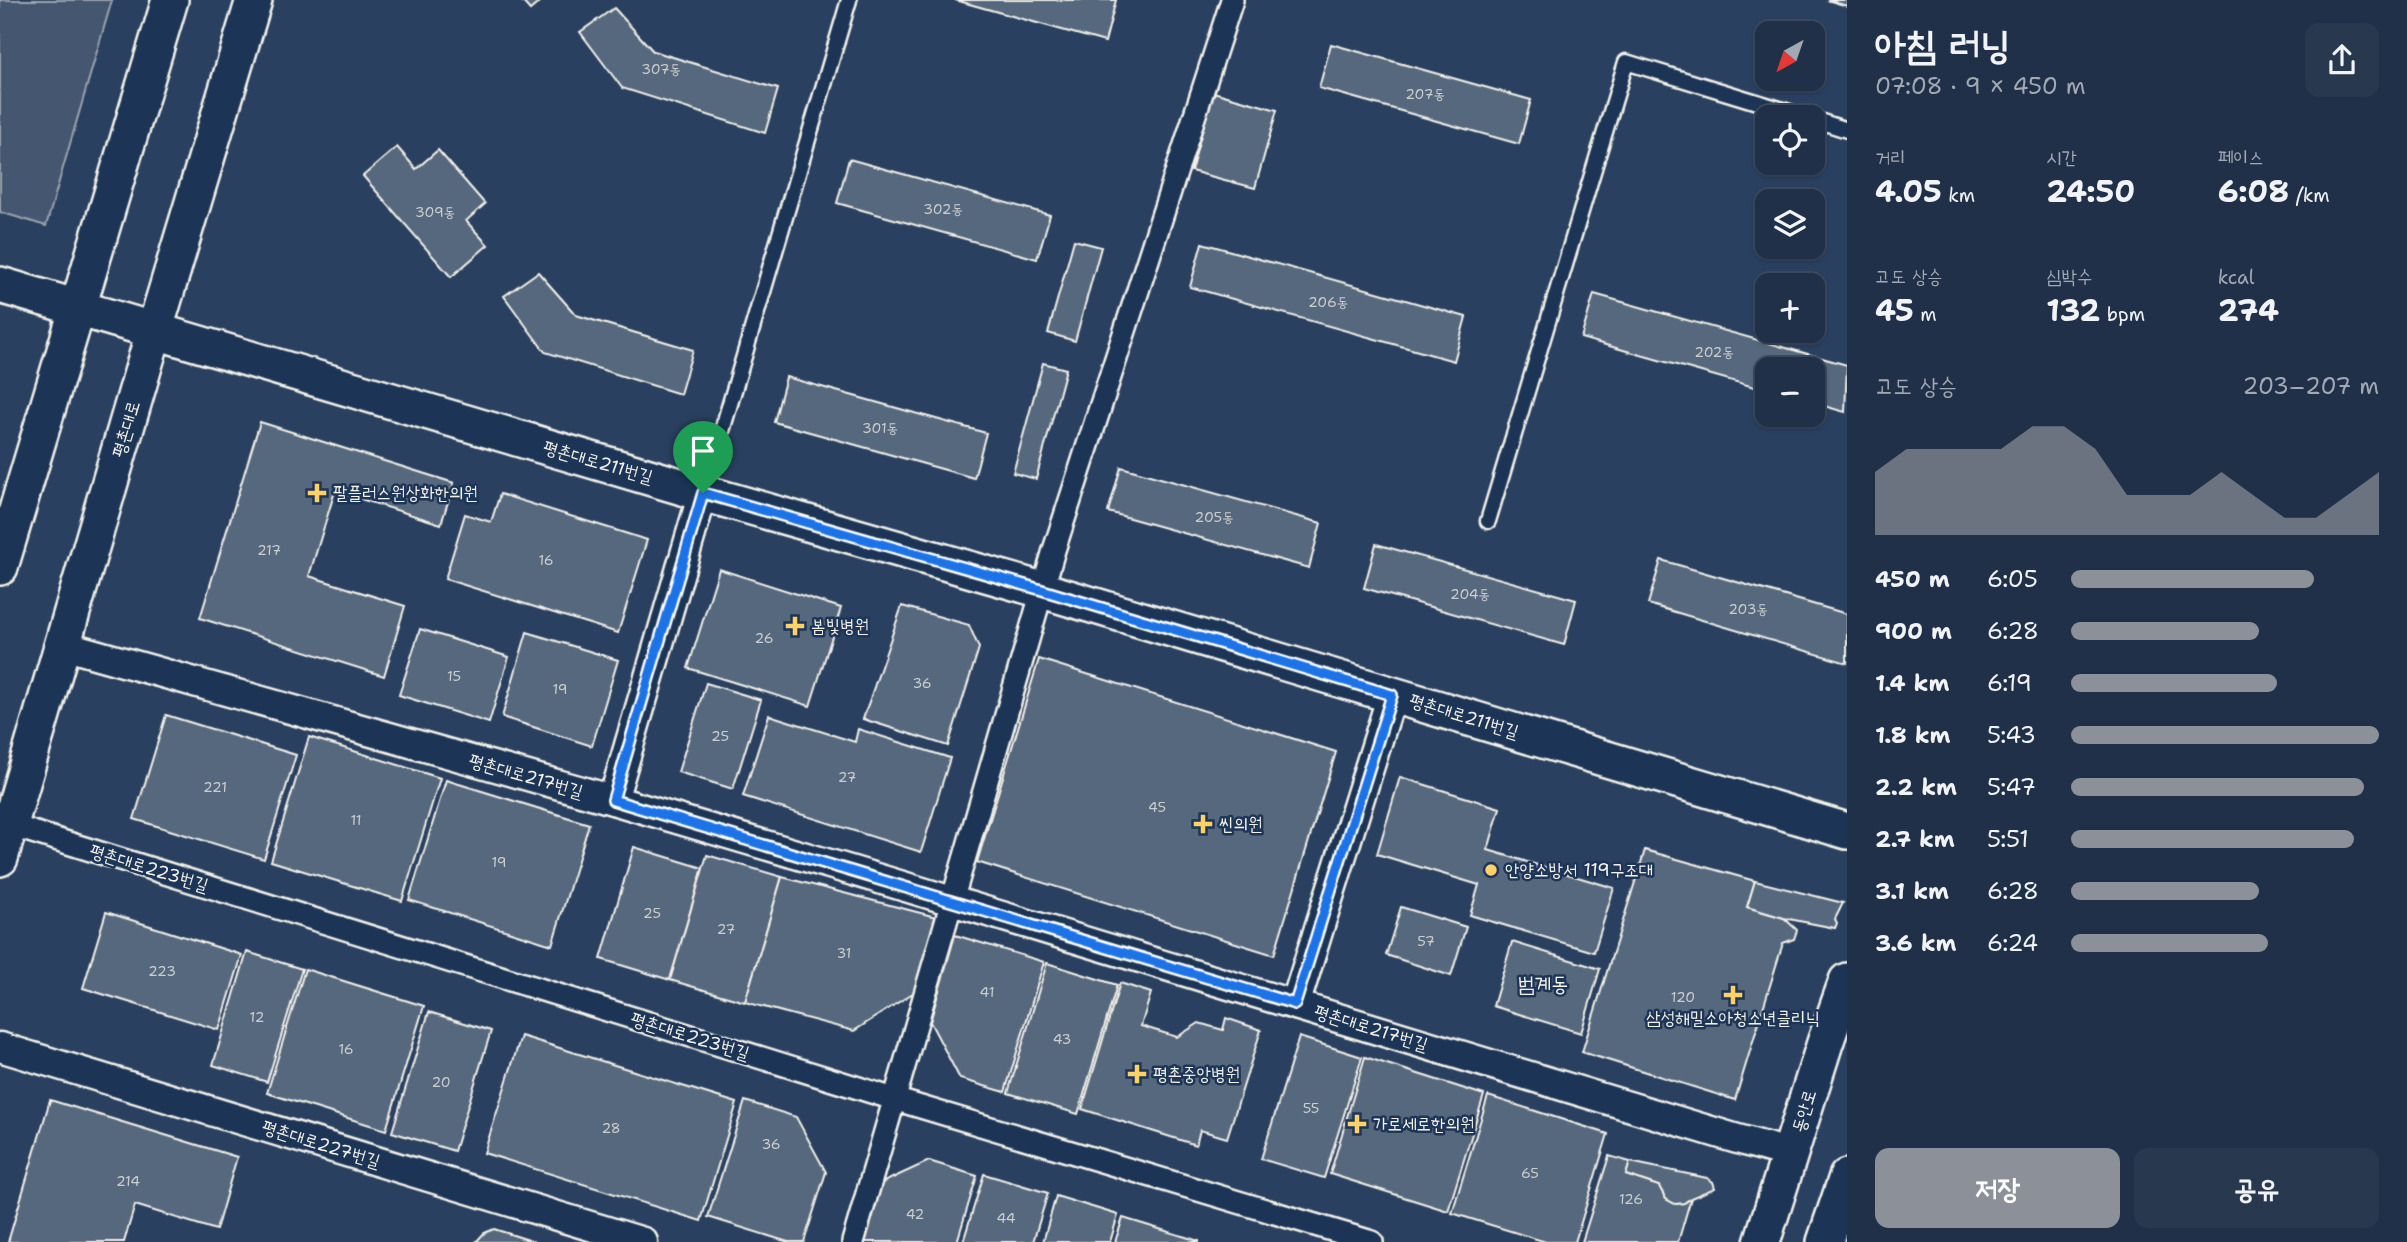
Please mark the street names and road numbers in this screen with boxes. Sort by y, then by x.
street label: 평촌대로 [106,398,146,460]
street label: 평촌대로211번길 [540,435,656,489]
street label: 평촌대로211번길 [1406,688,1522,744]
street label: 평촌대로217번길 [466,748,586,804]
street label: 평촌대로223번길 [87,839,212,898]
street label: 평촌대로217번길 [1311,999,1431,1057]
street label: 평촌대로223번길 [628,1007,753,1066]
street label: 동안로 [1786,1087,1822,1135]
street label: 평촌대로227번길 [259,1115,384,1174]

